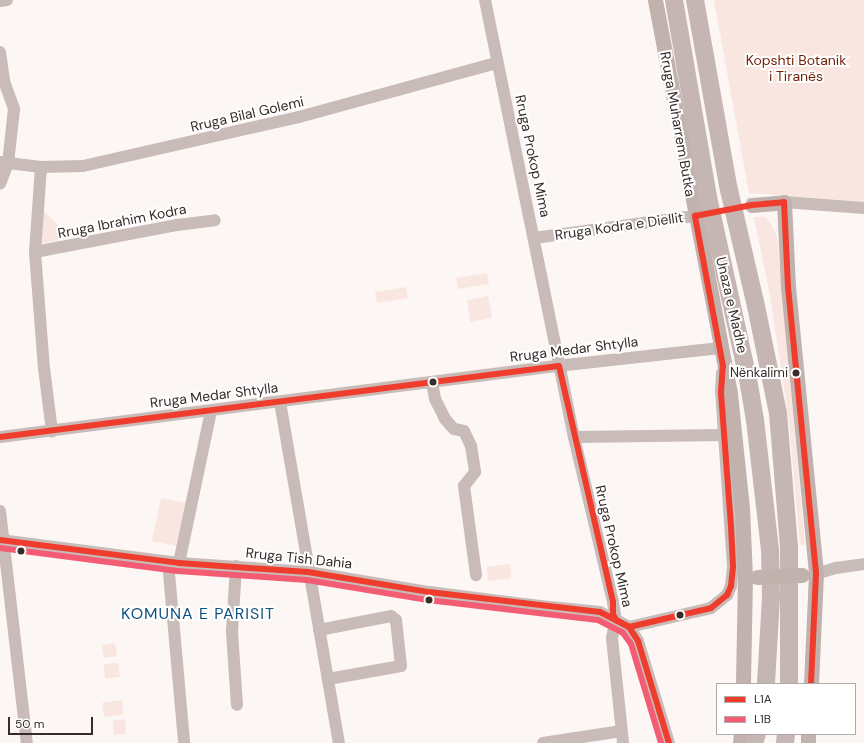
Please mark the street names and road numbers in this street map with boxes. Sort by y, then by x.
street label: Rruga Muharrem Butka [657,50,699,198]
street label: Rruga Bilal Golemi [189,93,305,135]
street label: Rruga Prokop Mima [512,93,554,219]
street label: Rruga Ibrahim Kodra [56,200,188,242]
street label: Rruga Kodra e Diellit [554,209,684,243]
street label: Unaza e Madhe [713,255,751,355]
street label: Rruga Medar Shtylla [509,333,639,365]
street label: Rruga Medar Shtylla [149,379,279,411]
street label: Rruga Prokop Mima [592,483,636,609]
street label: Rruga Tish Dahia [245,544,353,572]

